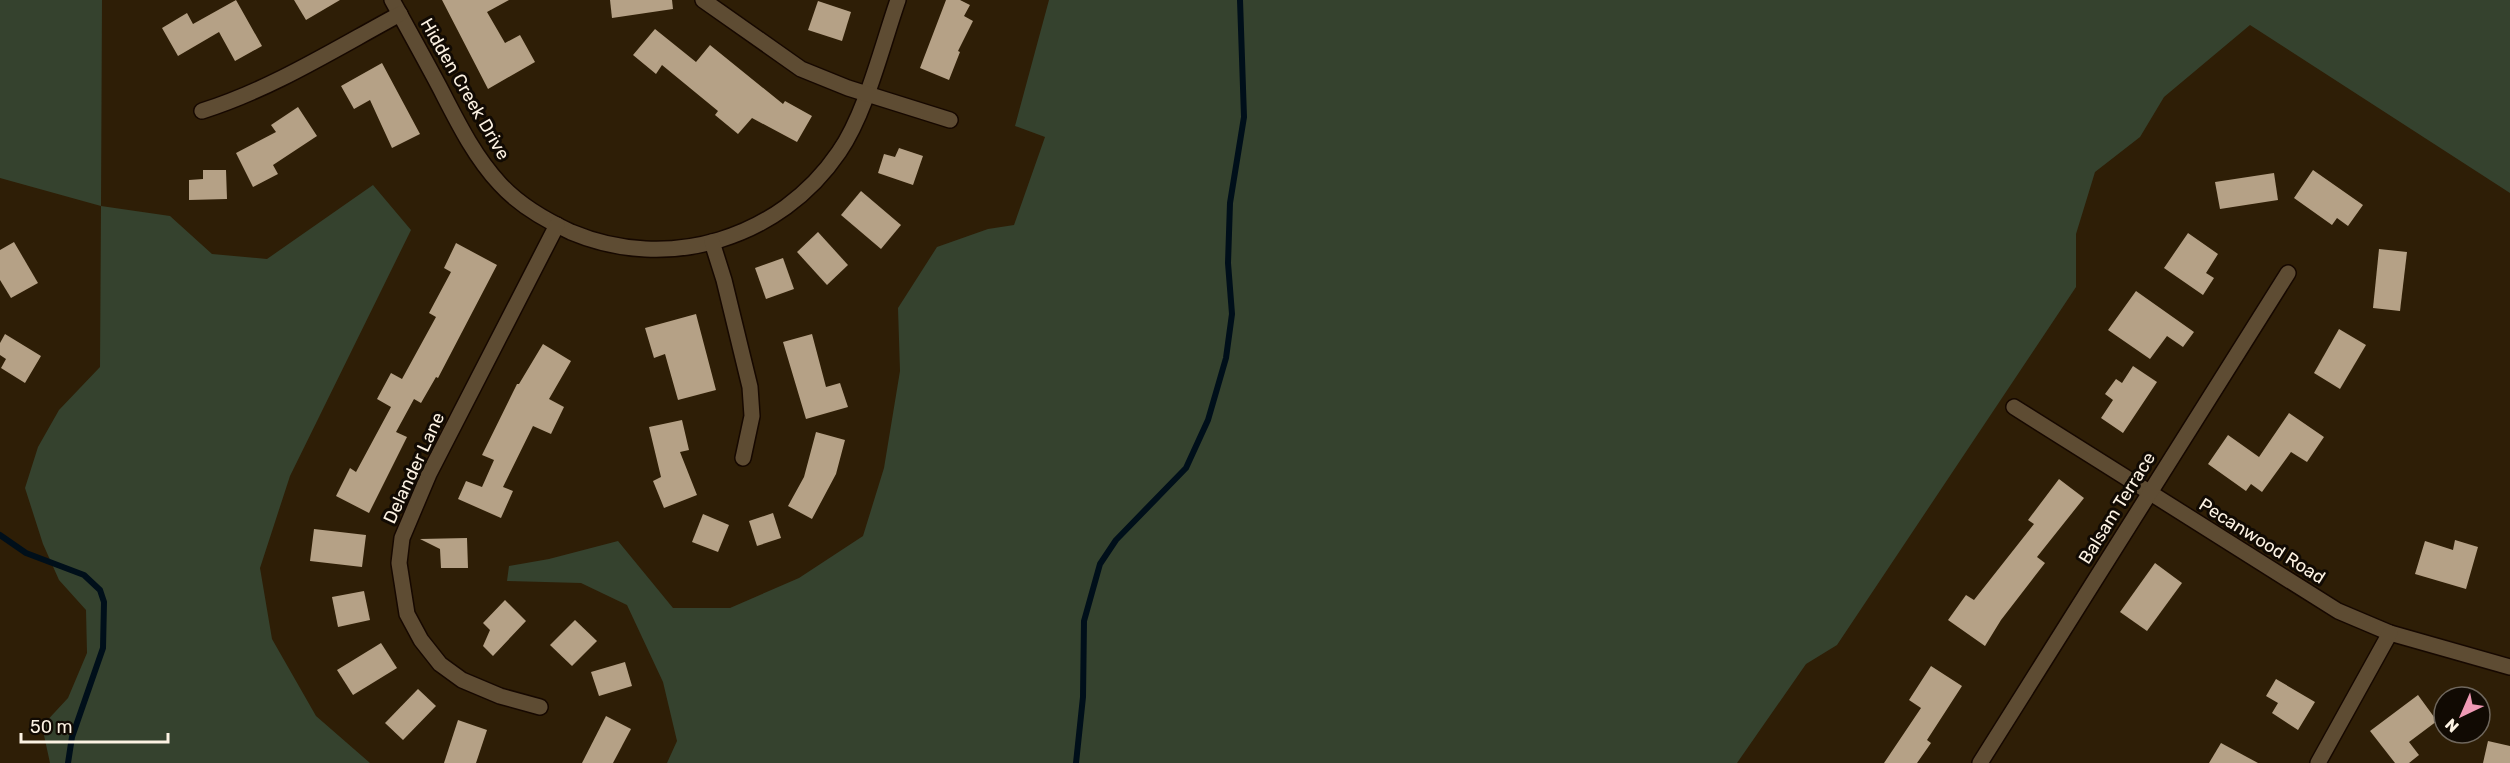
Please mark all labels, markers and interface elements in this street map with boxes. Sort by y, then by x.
street label: Hidden Creek Drive [416,14,514,164]
street label: Delander Lane [379,409,449,527]
street label: Balsam Terrace [2074,448,2160,568]
street label: Pecanwood Road [2195,493,2329,589]
north arrow [2432,685,2492,745]
scale bar [21,706,168,744]
text: N [2441,715,2463,736]
text: 50 m [30,716,73,738]

